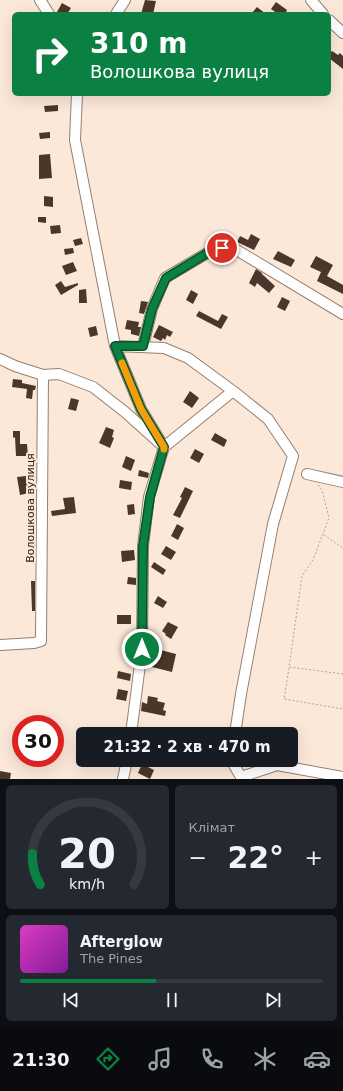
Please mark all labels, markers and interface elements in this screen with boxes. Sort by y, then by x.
text: 310 m [90,27,187,60]
icon: right [24,28,76,80]
text: Волошкова вулиця [90,61,269,82]
pin [205,231,239,265]
icon: arrive [211,237,233,259]
street label: Волошкова вулиця [24,453,37,563]
position arrow [121,628,163,670]
speed limit sign: 30 [12,715,64,767]
text: 21:32 · 2 хв · 470 m [103,738,271,756]
text: Клімат [189,820,235,835]
text: 20 [58,829,116,878]
text: 22° [227,840,284,875]
text: − [189,845,207,870]
text: + [305,845,323,870]
text: km/h [69,876,105,892]
text: Afterglow [80,933,163,951]
text: The Pines [80,951,143,966]
icon: previous [60,989,82,1011]
icon: pause [161,989,183,1011]
icon: next [262,989,284,1011]
icon: directions [94,1045,122,1073]
icon: music [146,1045,174,1073]
icon: phone [198,1045,226,1073]
icon: climate [251,1045,279,1073]
icon: car [303,1045,331,1073]
text: 21:30 [12,1049,69,1070]

